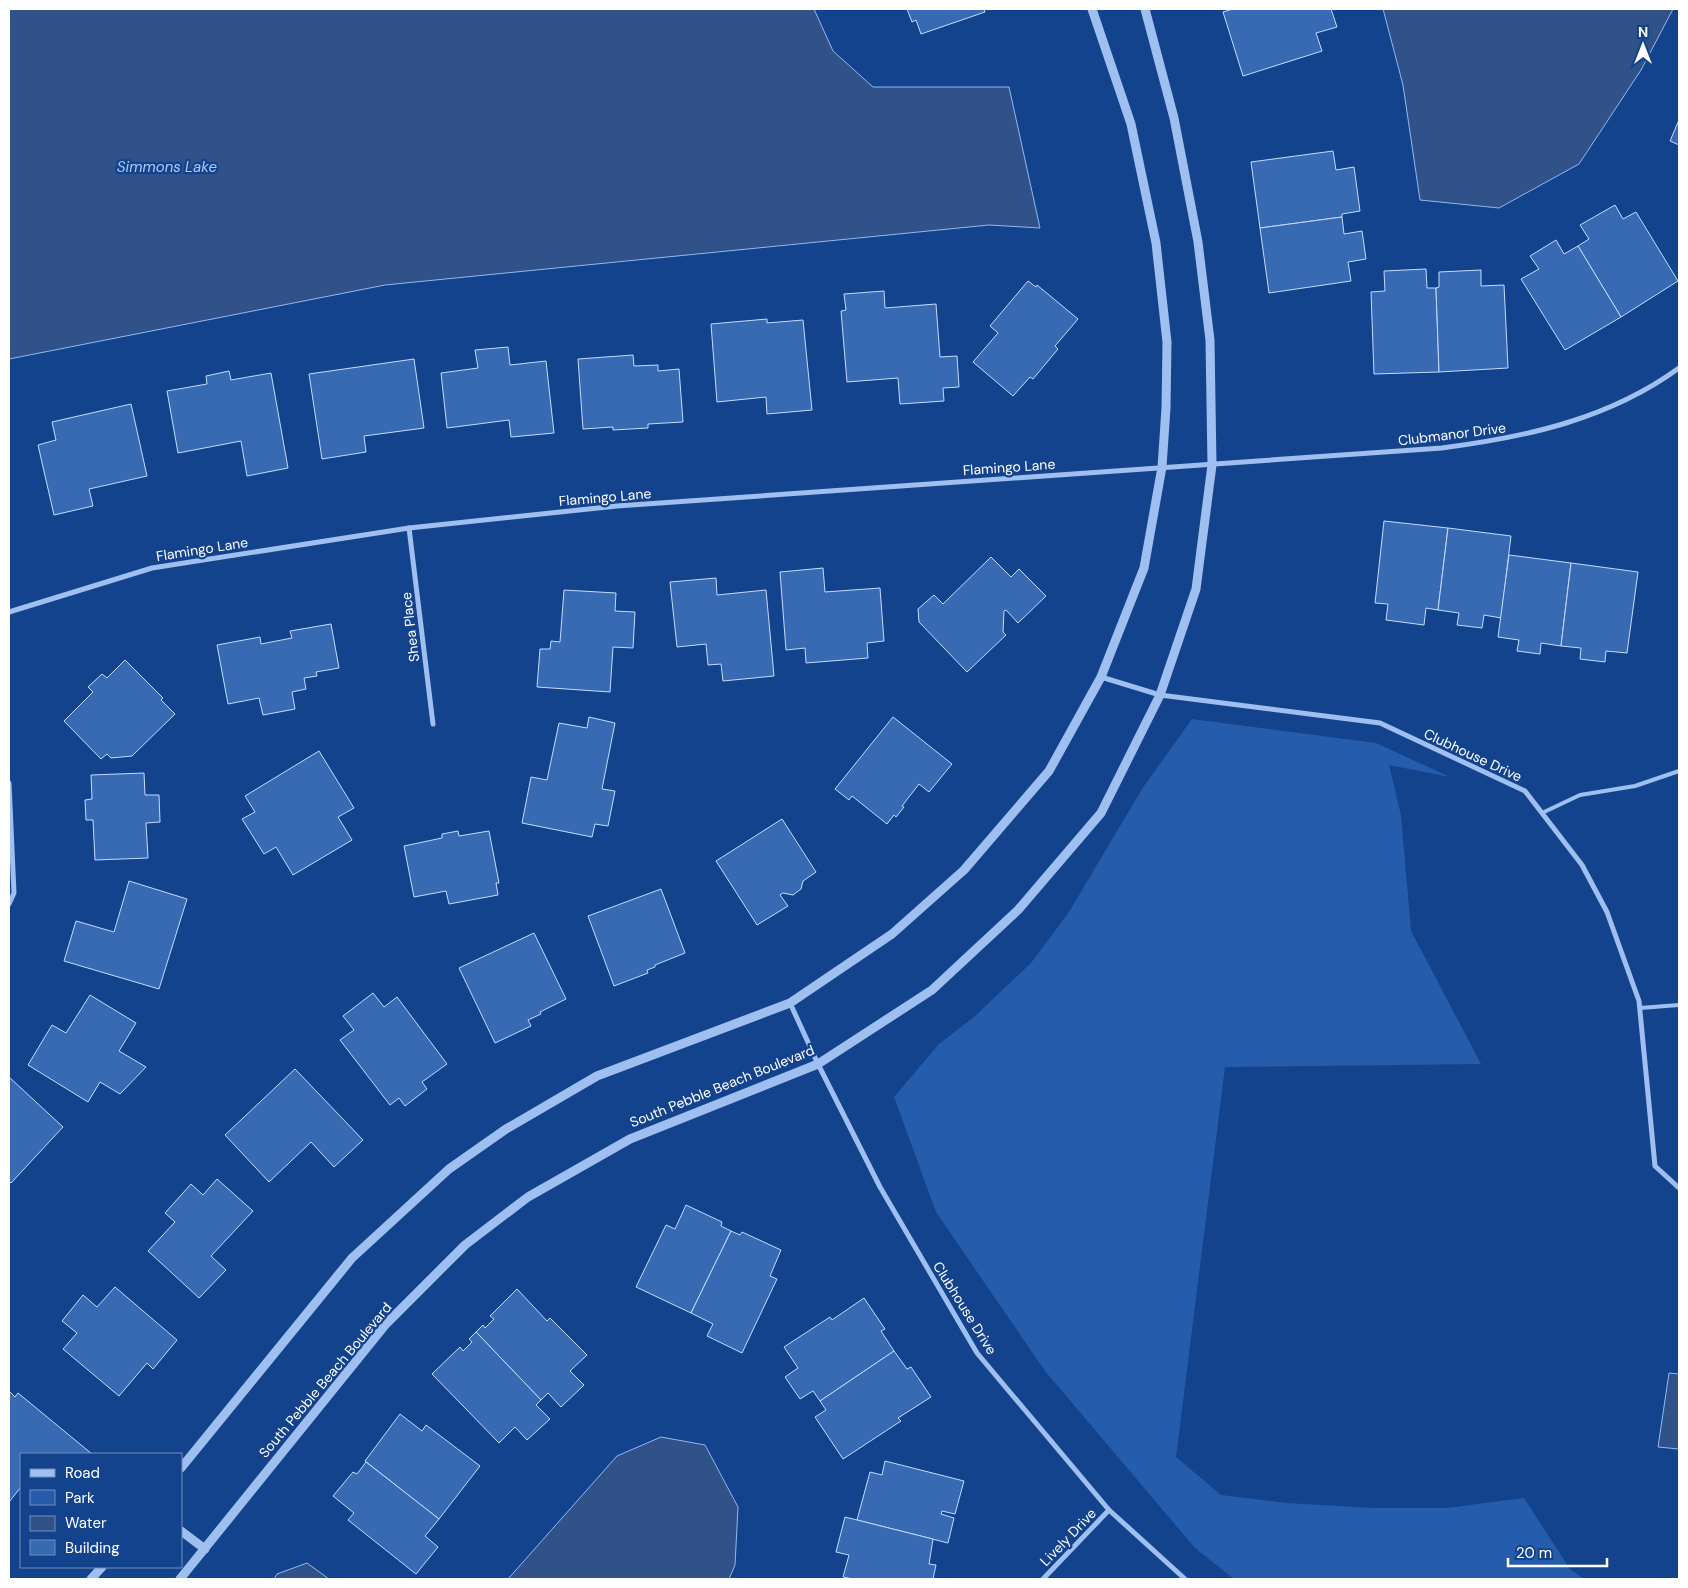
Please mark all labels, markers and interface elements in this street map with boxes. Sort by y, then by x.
north arrow [1618,20,1668,70]
text: N [1638,23,1648,41]
water label: Simmons Lake [117,157,218,177]
street label: Clubmanor Drive [1397,418,1507,450]
street label: Flamingo Lane [962,455,1056,479]
street label: Flamingo Lane [558,484,652,510]
street label: Flamingo Lane [155,533,249,565]
street label: Shea Place [397,591,423,663]
street label: Clubhouse Drive [1421,724,1525,786]
street label: South Pebble Beach Boulevard [627,1041,817,1131]
street label: Clubhouse Drive [929,1258,1001,1358]
street label: South Pebble Beach Boulevard [255,1299,395,1461]
legend [20,1453,182,1568]
text: Road [65,1463,100,1483]
text: Park [65,1488,95,1508]
street label: Lively Drive [1036,1504,1100,1570]
text: Water [65,1513,107,1533]
scale bar [1508,1536,1607,1568]
text: Building [65,1538,120,1558]
text: 20 m [1516,1543,1552,1563]

